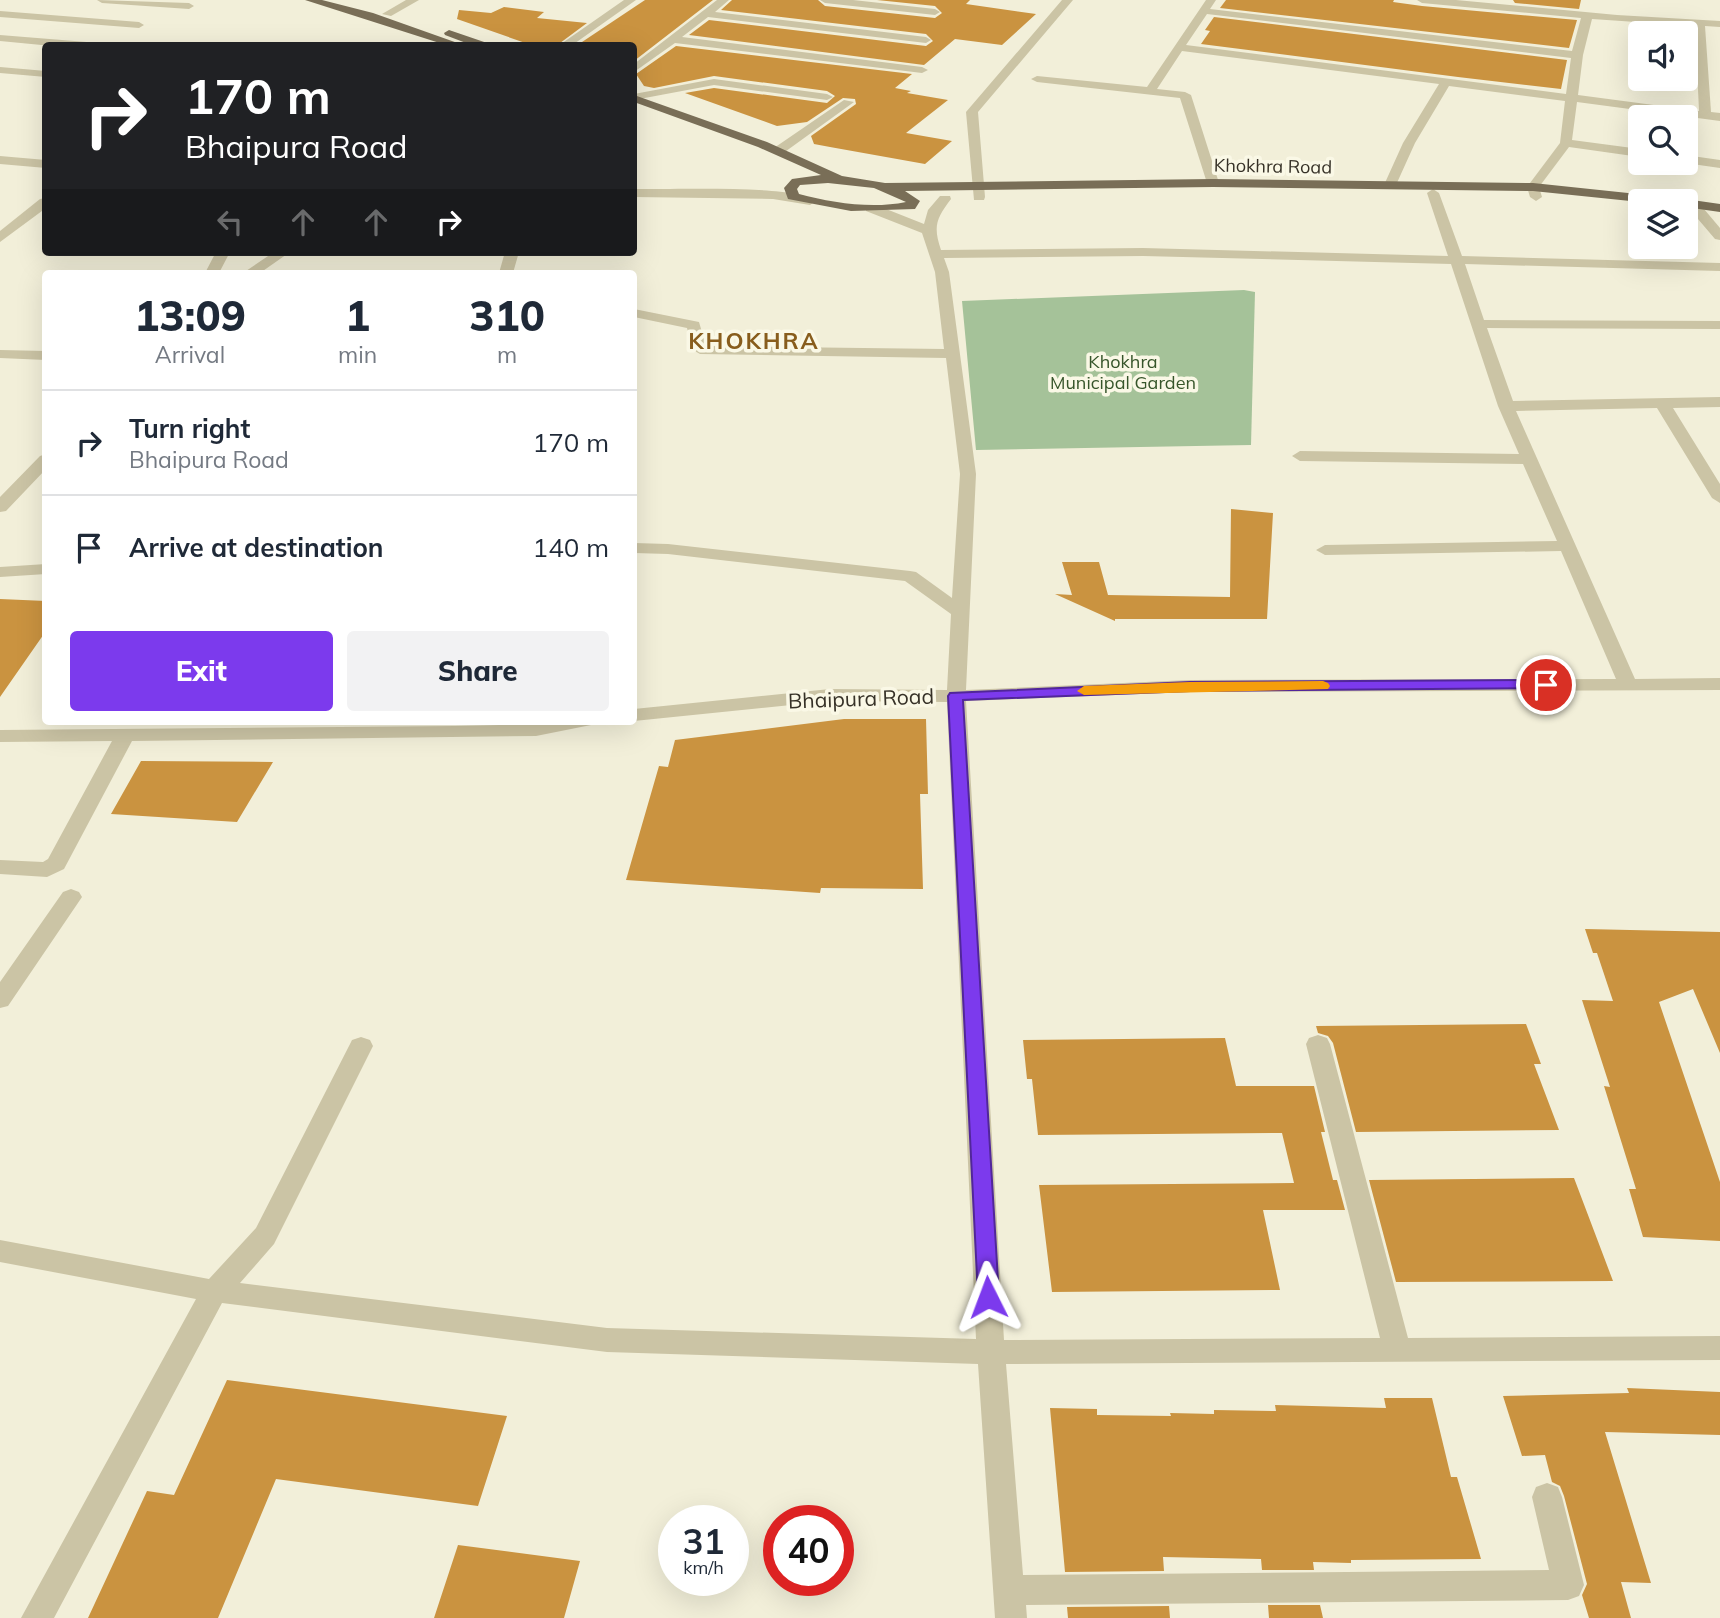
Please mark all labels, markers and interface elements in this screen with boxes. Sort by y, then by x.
map controls [1628,21,1698,259]
button: sound [1628,21,1698,91]
text: 170 m [185,65,331,126]
icon: right [70,70,161,161]
button: search [1628,105,1698,175]
text: Bhaipura Road [185,126,407,166]
street label: Khokhra Road [1214,153,1332,179]
button: layers [1628,189,1698,259]
icon: left [211,203,249,241]
icon: ahead [284,203,322,241]
icon: ahead [357,203,395,241]
icon: right [430,203,468,241]
text: 13:09 [134,289,246,342]
text: 1 [345,289,370,342]
text: 310 [469,289,545,342]
district label: KHOKHRA [688,326,820,355]
text: Arrival [155,340,225,369]
text: min [338,340,377,369]
text: m [497,340,517,369]
park label: Khokhra Municipal Garden [1050,350,1196,394]
text: Turn right [129,412,250,445]
icon: right [70,424,108,462]
text: 170 m [533,426,609,459]
text: Bhaipura Road [129,445,289,474]
icon: arrive [70,529,108,567]
text: Arrive at destination [129,531,384,564]
text: 140 m [533,531,609,564]
button: Exit [70,631,333,711]
button: Share [347,631,609,711]
pin [1516,655,1576,715]
icon: arrive [1527,666,1565,704]
street label: Bhaipura Road [788,682,934,714]
position arrow [951,1260,1025,1334]
speed limit sign: 40 [763,1505,854,1596]
text: 31 [682,1519,725,1563]
text: km/h [683,1556,724,1579]

